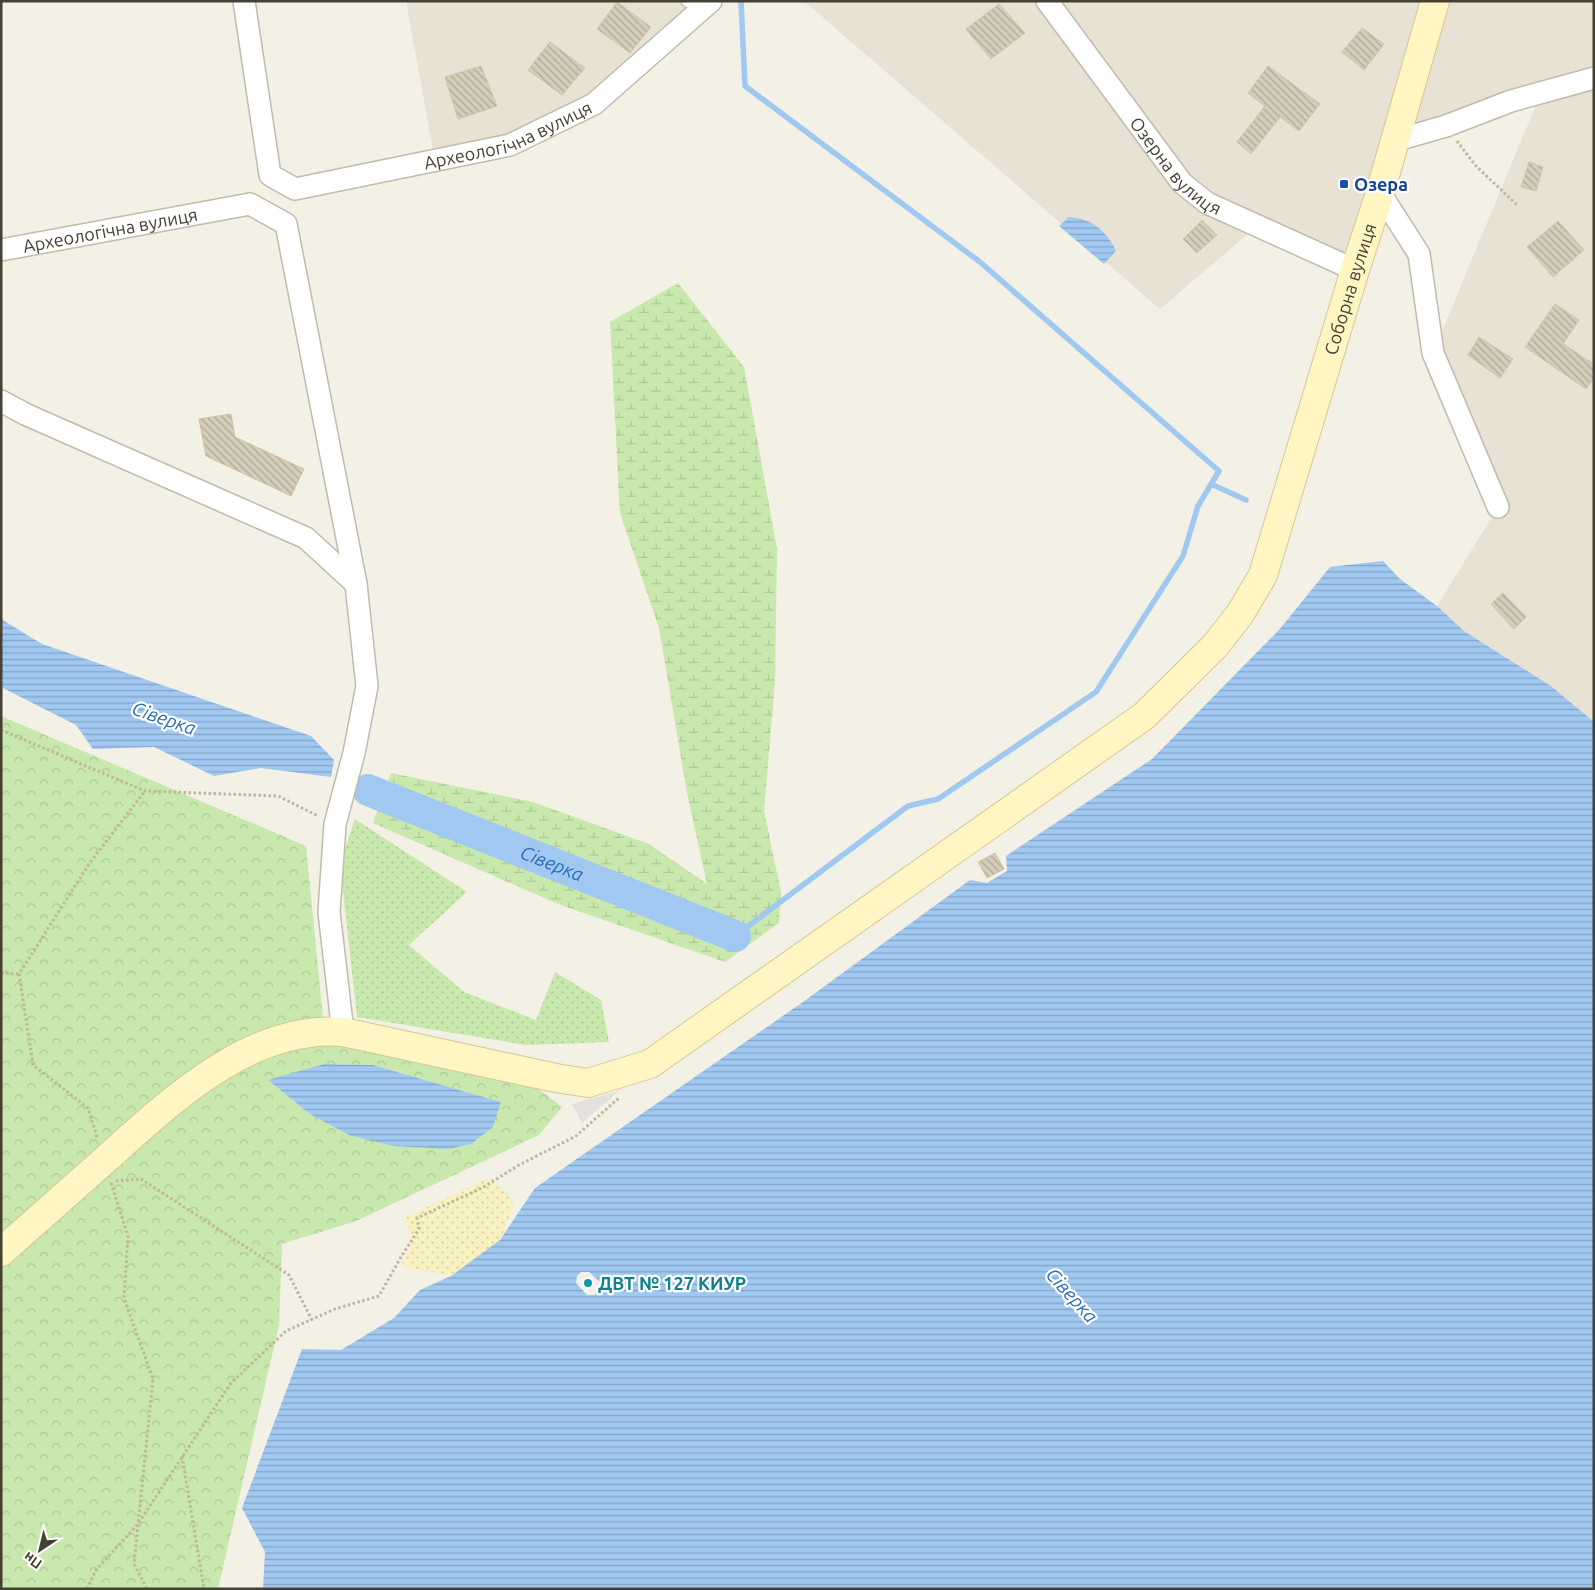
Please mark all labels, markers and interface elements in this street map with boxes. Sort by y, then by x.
street label: Археологічна вулиця [422,97,595,172]
street label: Озерна вулиця [1126,113,1225,218]
place label: Озера [1354,174,1408,194]
marker: Озера [1338,178,1350,190]
street label: Археологічна вулиця [21,204,199,256]
street label: Соборна вулиця [1320,220,1380,357]
water label: Сіверка [129,697,199,739]
water label: Сіверка [517,841,587,886]
water label: Сіверка [1042,1263,1102,1327]
place label: ДВТ № 127 КИУР [598,1273,746,1293]
marker: ДВТ № 127 КИУР [582,1277,594,1289]
north arrow [15,1525,65,1575]
text: Пн [20,1549,45,1572]

